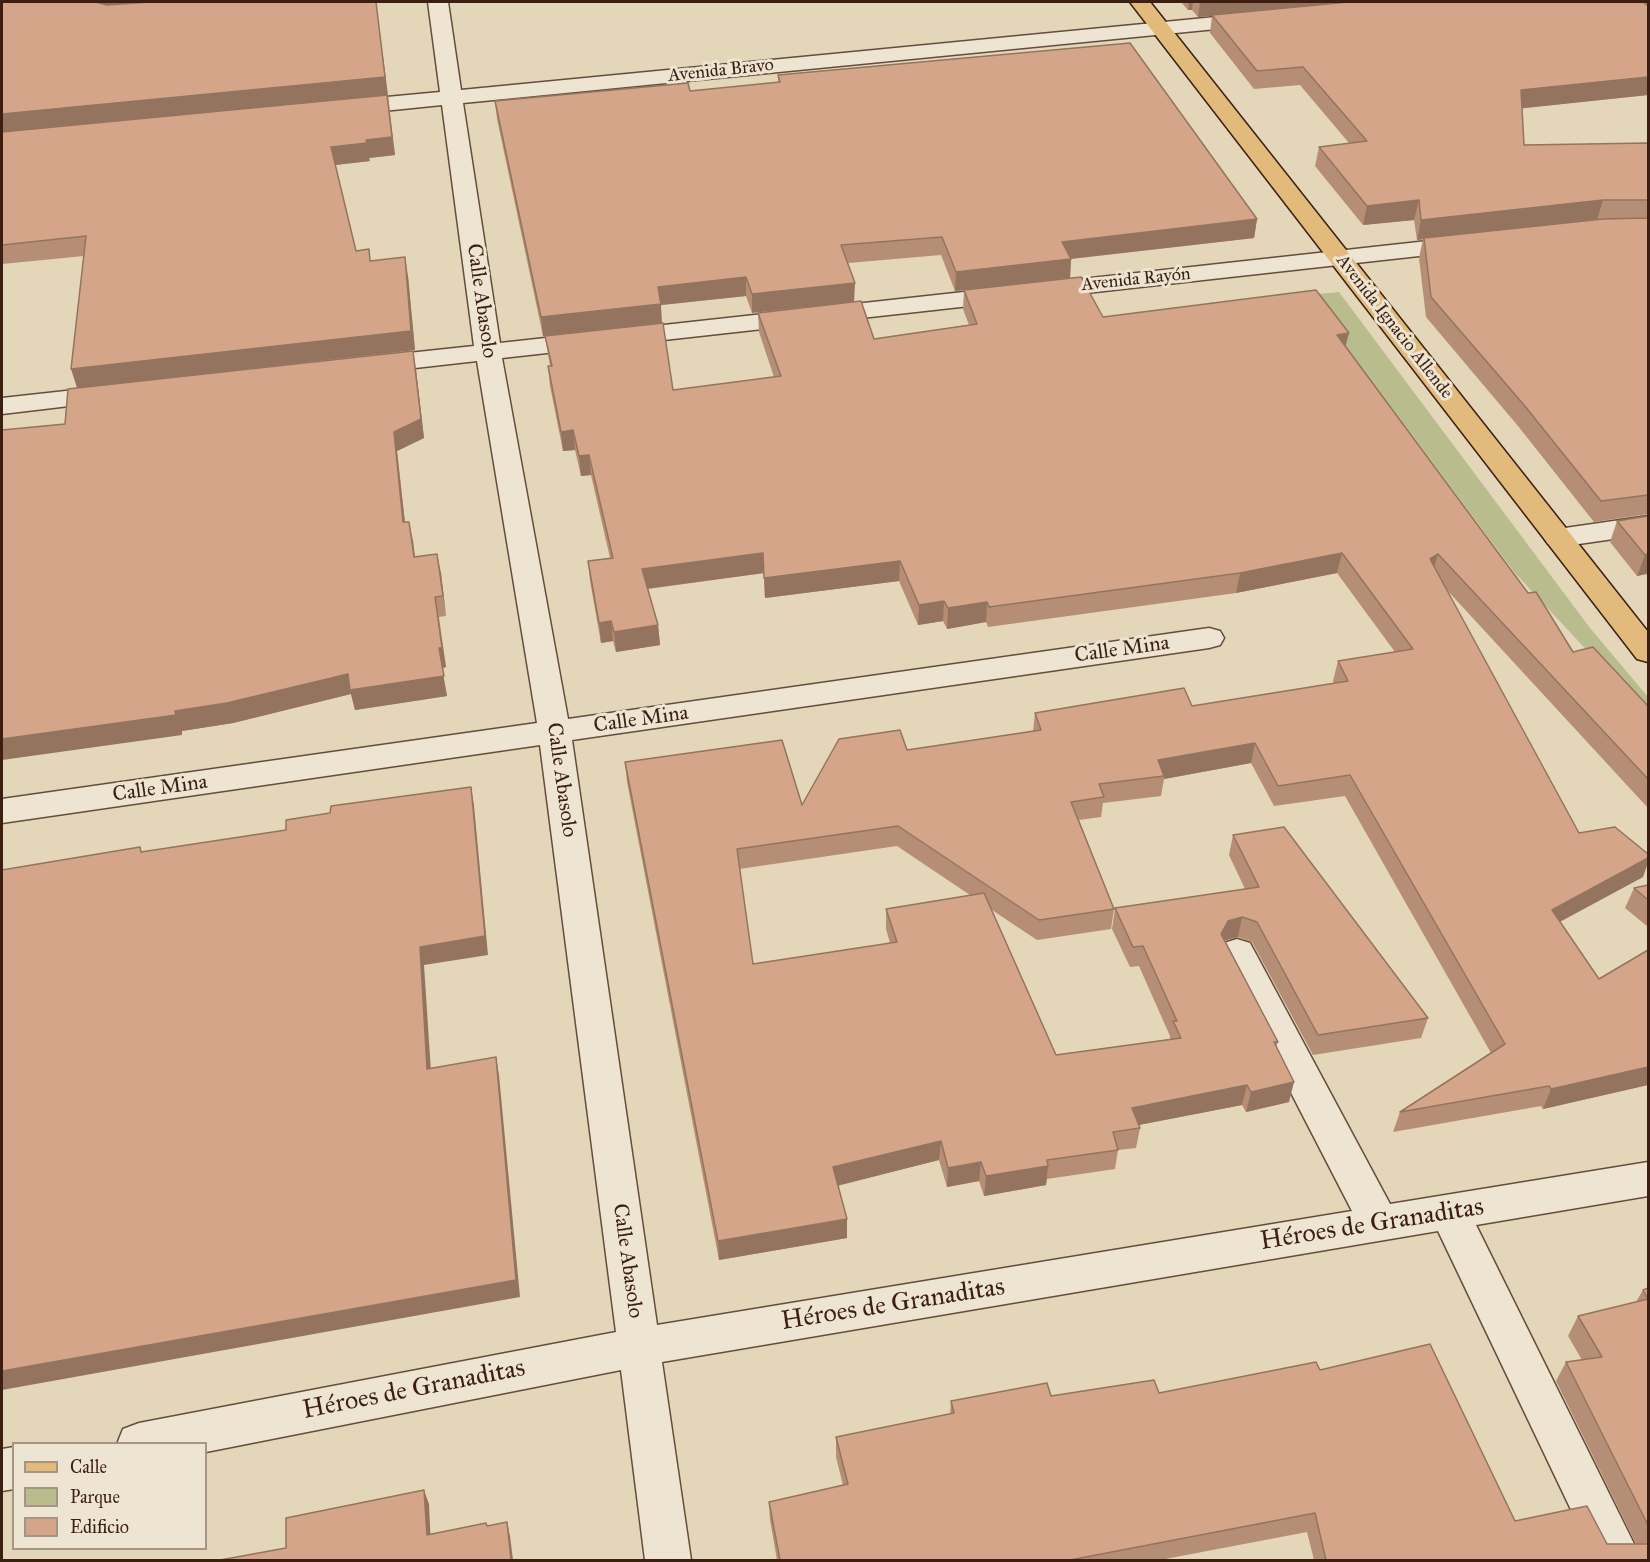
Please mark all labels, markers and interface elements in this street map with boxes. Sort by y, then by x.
street label: Avenida Bravo [667,55,775,87]
street label: Calle Abasolo [460,242,502,360]
street label: Avenida Ignacio Allende [1331,251,1457,403]
street label: Avenida Rayón [1080,264,1192,296]
street label: Calle Mina [1073,631,1171,669]
street label: Calle Mina [592,701,690,739]
street label: Calle Abasolo [540,721,582,839]
street label: Calle Mina [111,770,209,808]
street label: Héroes de Granaditas [1258,1192,1486,1258]
street label: Calle Abasolo [606,1202,648,1320]
street label: Héroes de Granaditas [779,1272,1007,1338]
street label: Héroes de Granaditas [300,1353,528,1427]
legend [12,1442,207,1550]
text: Calle [70,1456,107,1478]
text: Parque [70,1486,120,1508]
text: Edificio [70,1516,129,1538]

